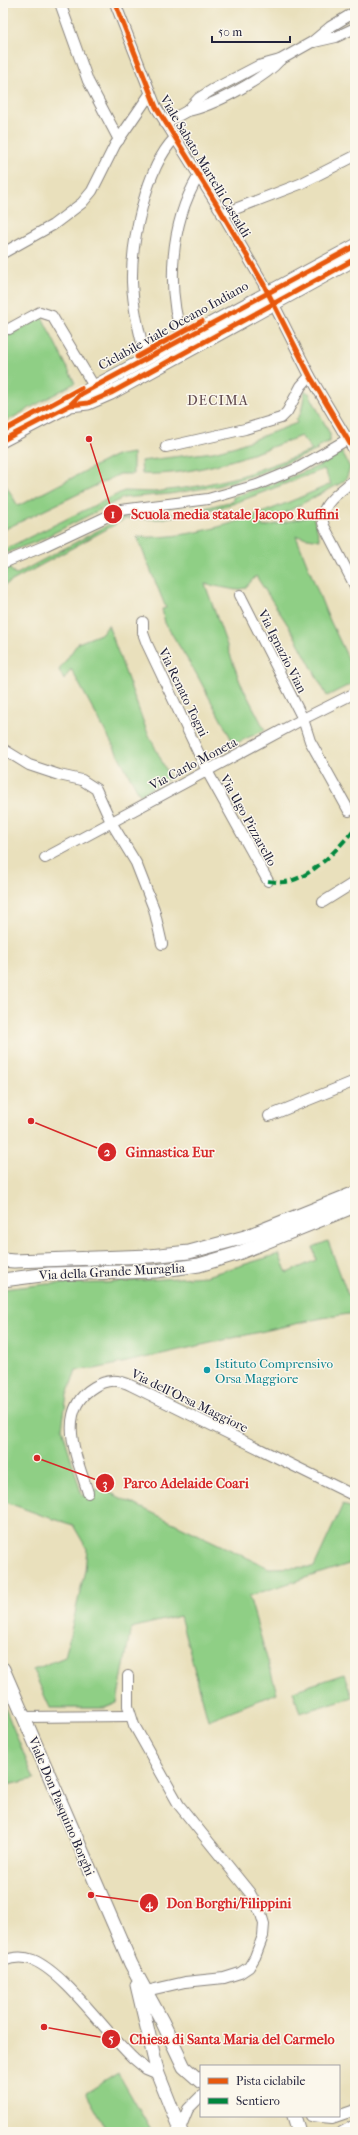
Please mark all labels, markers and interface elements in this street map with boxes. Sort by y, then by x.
scale bar [212,18,290,44]
text: 50 m [218,25,242,39]
street label: Viale Sabato Martelli Castaldi [157,91,254,240]
street label: Ciclabile viale Oceano Indiano [96,278,251,373]
district label: DECIMA [187,392,249,409]
callout: Scuola media statale Jacopo Ruffini [103,501,347,527]
text: Scuola media statale Jacopo Ruffini [131,506,340,523]
text: 1 [111,507,115,521]
street label: Via Ignazio Vian [255,606,310,696]
street label: Via Renato Togni [155,644,212,739]
street label: Via Carlo Moneta [146,734,240,793]
street label: Via Ugo Pizzarello [217,771,280,869]
callout: Ginnastica Eur [97,1139,222,1165]
text: Ginnastica Eur [125,1144,216,1161]
text: 2 [104,1145,111,1159]
street label: Via della Grande Muraglia [38,1260,186,1283]
place label: Istituto Comprensivo Orsa Maggiore [215,1356,333,1386]
street label: Via dell'Orsa Maggiore [128,1365,251,1435]
marker: Istituto Comprensivo Orsa Maggiore [202,1365,212,1375]
callout: Parco Adelaide Coari [95,1470,257,1496]
text: Parco Adelaide Coari [123,1475,250,1492]
text: 3 [103,1477,108,1492]
street label: Viale Don Pasquino Borghi [25,1733,98,1878]
callout: Don Borghi/Filippini [139,1890,300,1916]
text: Don Borghi/Filippini [167,1895,292,1912]
text: 4 [144,1897,153,1912]
callout: Chiesa di Santa Maria del Carmelo [101,2026,342,2052]
text: Chiesa di Santa Maria del Carmelo [129,2031,335,2048]
text: 5 [108,2032,114,2046]
legend [200,2065,340,2117]
text: Pista ciclabile [236,2074,305,2088]
text: Sentiero [236,2094,280,2108]

